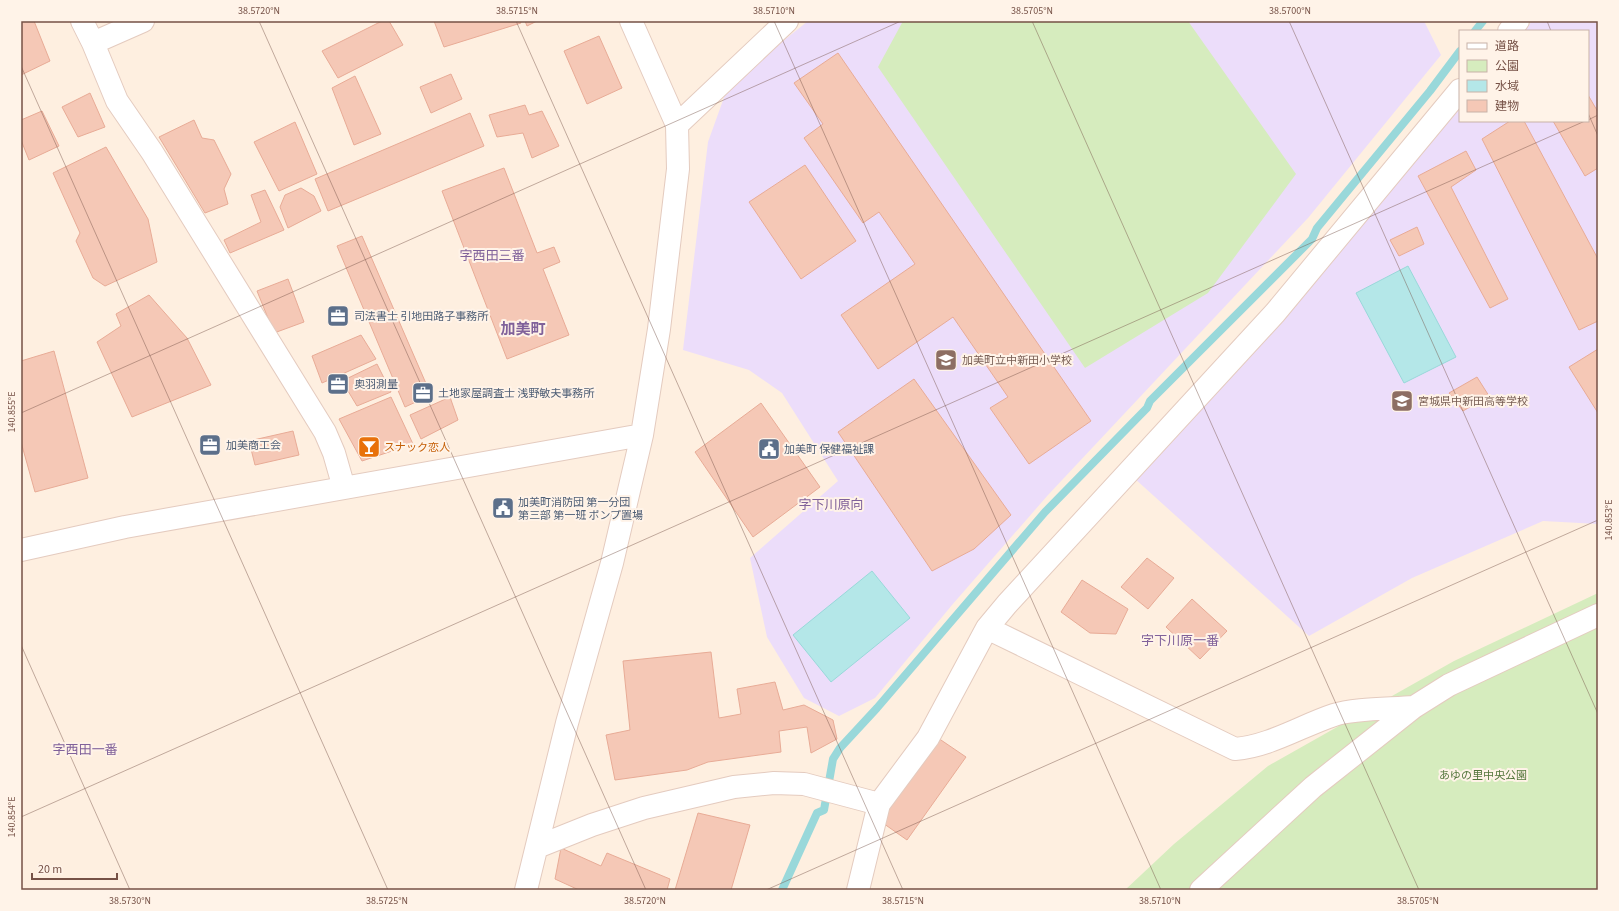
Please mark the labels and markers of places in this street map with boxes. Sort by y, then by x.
office icon: 司法書士 引地田路子事務所 [325,303,351,329]
place label: 司法書士 引地田路子事務所 [354,309,489,324]
school or university icon: 加美町立中新田小学校 [933,347,959,373]
place label: 加美町立中新田小学校 [962,353,1072,368]
office icon: 奥羽測量 [325,371,351,397]
place label: 奥羽測量 [354,377,398,392]
office icon: 土地家屋調査士 浅野敏夫事務所 [410,380,436,406]
place label: 土地家屋調査士 浅野敏夫事務所 [438,386,595,401]
school or university icon: 宮城県中新田高等学校 [1389,388,1415,414]
place label: 宮城県中新田高等学校 [1418,394,1528,409]
office icon: 加美商工会 [197,432,223,458]
bar icon: スナック恋人 [356,434,382,460]
public building icon: 加美町 保健福祉課 [756,436,782,462]
place label: 加美商工会 [226,438,281,453]
place label: スナック恋人 [384,440,450,455]
place label: 加美町 保健福祉課 [784,442,874,457]
public building icon: 加美町消防団 第一分団 第三部 第一班 ポンプ置場 [490,495,516,521]
place label: 加美町消防団 第一分団 第三部 第一班 ポンプ置場 [518,495,643,523]

